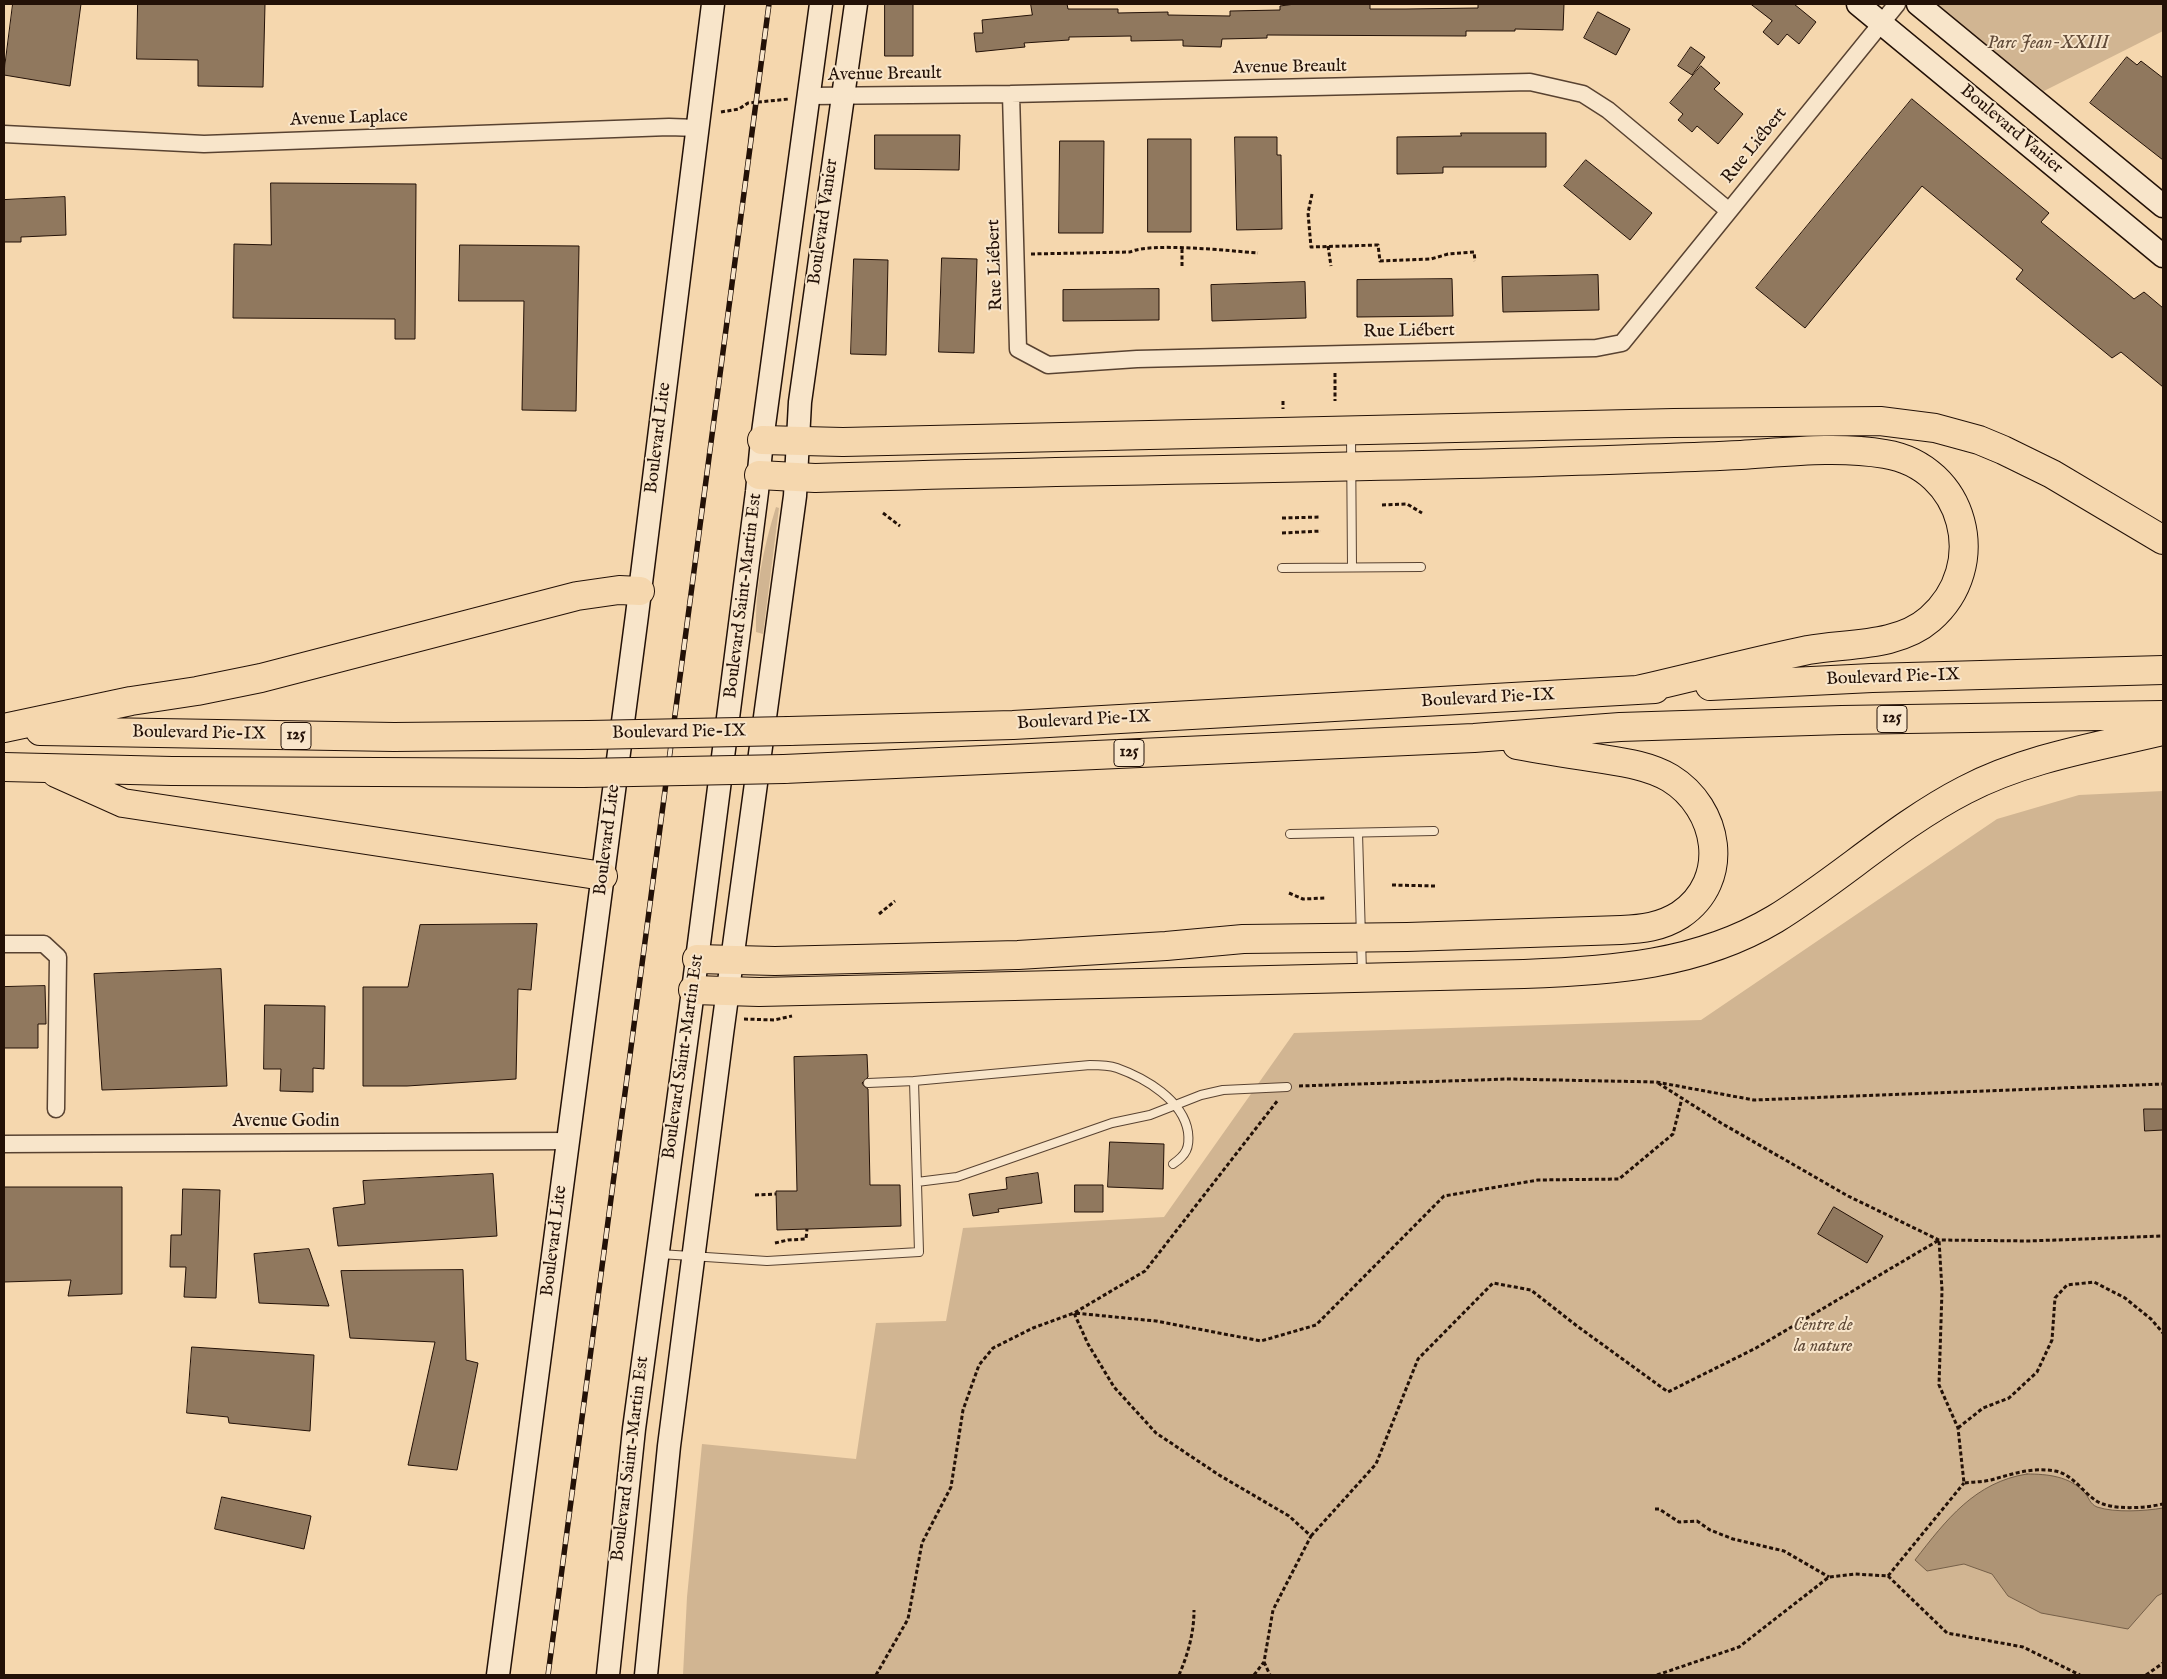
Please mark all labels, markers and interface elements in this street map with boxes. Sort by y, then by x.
park label: Parc Jean-XXIII [1987,33,2109,55]
street label: Avenue Breault [1233,56,1347,80]
street label: Avenue Breault [828,63,942,87]
street label: Boulevard Vanier [1955,81,2067,179]
street label: Rue Liébert [1718,104,1792,188]
street label: Avenue Laplace [290,106,408,132]
street label: Boulevard Vanier [804,157,844,287]
street label: Rue Liébert [984,219,1008,311]
street label: Rue Liébert [1363,320,1455,344]
street label: Boulevard Lite [641,381,677,495]
street label: Boulevard Saint-Martin Est [721,492,767,700]
street label: Boulevard Pie-IX [1826,665,1960,691]
street label: Boulevard Pie-IX [1421,685,1555,713]
road number: 125 [1877,706,1907,732]
street label: Boulevard Pie-IX [1017,707,1151,735]
street label: Boulevard Pie-IX [612,721,746,745]
street label: Boulevard Pie-IX [132,722,266,746]
road number: 125 [281,722,311,749]
road number: 125 [1114,740,1144,766]
street label: Boulevard Lite [590,783,626,897]
street label: Boulevard Saint-Martin Est [659,953,709,1161]
street label: Avenue Godin [233,1111,339,1133]
street label: Boulevard Lite [537,1184,573,1298]
park label: Centre de la nature [1793,1315,1853,1358]
street label: Boulevard Saint-Martin Est [608,1355,654,1563]

